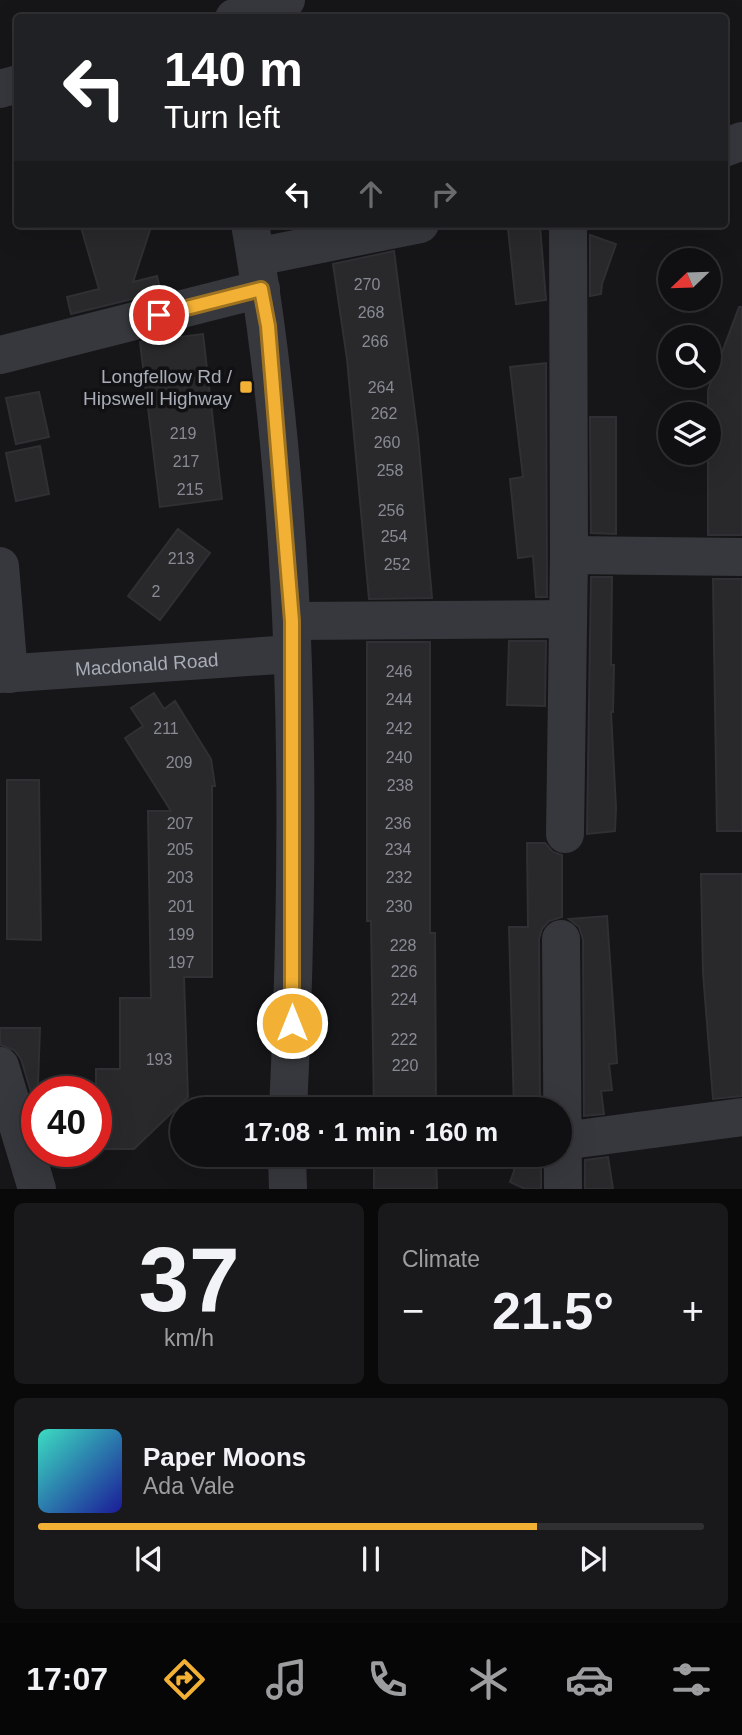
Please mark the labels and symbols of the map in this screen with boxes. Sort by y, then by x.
north arrow [658,248,721,312]
house number: 270 [354,276,380,293]
pin [129,285,189,345]
house number: 268 [358,304,384,321]
house number: 266 [362,333,388,350]
place label: Longfellow Rd / Hipswell Highway [83,366,233,409]
marker: Longfellow Rd / Hipswell Highway [238,379,254,395]
house number: 264 [368,379,394,396]
house number: 262 [371,405,397,422]
house number: 219 [170,425,196,442]
house number: 260 [374,434,400,451]
house number: 217 [173,453,199,470]
house number: 258 [377,462,403,479]
house number: 215 [177,481,203,498]
house number: 256 [378,502,404,519]
house number: 254 [381,528,407,545]
house number: 213 [168,550,194,567]
house number: 252 [384,556,410,573]
house number: 2 [152,583,161,600]
street label: Macdonald Road [74,649,219,679]
house number: 246 [386,663,412,680]
house number: 244 [386,691,412,708]
house number: 211 [153,720,179,737]
house number: 242 [386,720,412,737]
house number: 240 [386,749,412,766]
house number: 209 [166,754,192,771]
house number: 238 [387,777,413,794]
house number: 207 [167,815,193,832]
house number: 236 [385,815,411,832]
house number: 205 [167,841,193,858]
house number: 234 [385,841,411,858]
house number: 203 [167,869,193,886]
house number: 232 [386,869,412,886]
house number: 201 [168,898,194,915]
house number: 230 [386,898,412,915]
house number: 199 [168,926,194,943]
house number: 228 [390,937,416,954]
house number: 197 [168,954,194,971]
house number: 226 [391,963,417,980]
position arrow [255,986,329,1060]
house number: 224 [391,991,417,1008]
house number: 222 [391,1031,417,1048]
house number: 193 [146,1051,172,1068]
house number: 220 [392,1057,418,1074]
speed limit sign: 40 [21,1076,112,1167]

